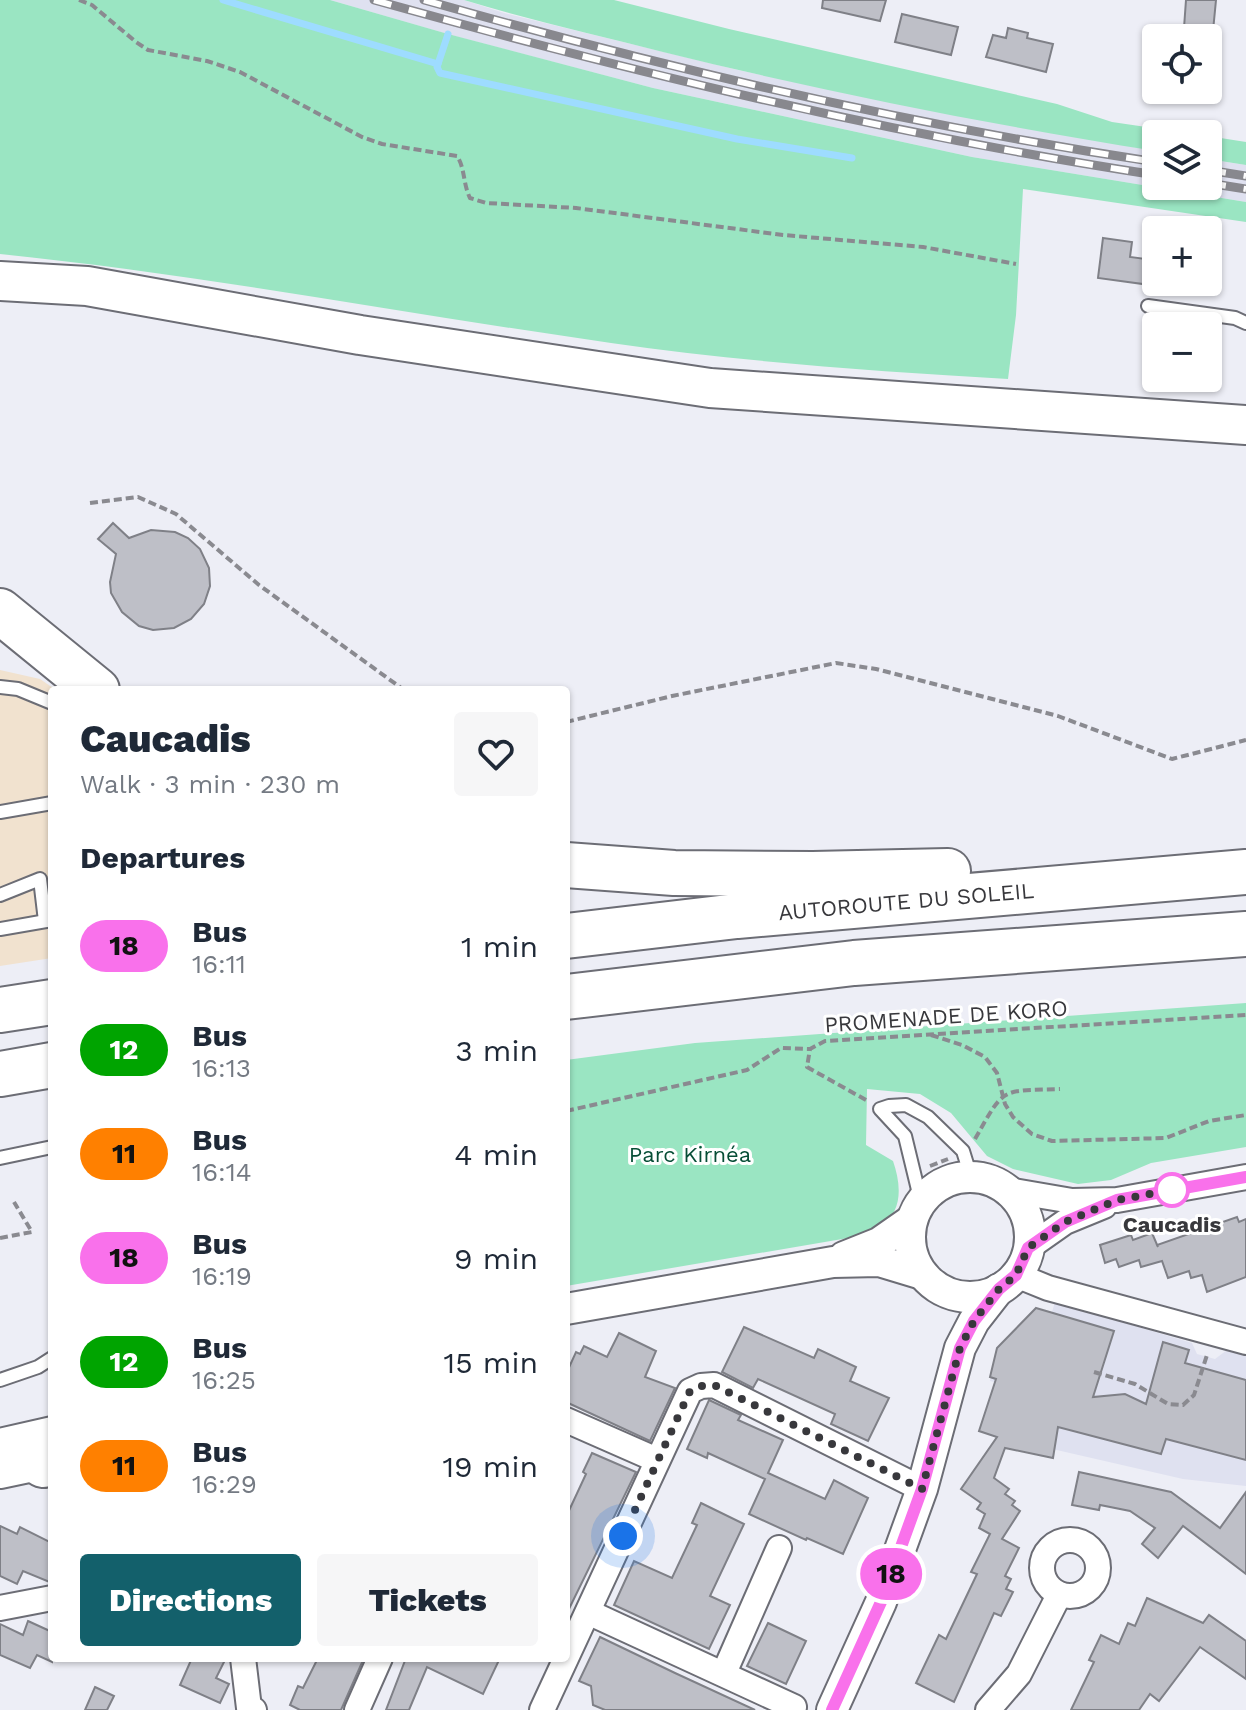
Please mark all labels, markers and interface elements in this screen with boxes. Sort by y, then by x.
map controls [1142,24,1222,392]
button: locate [1142,24,1222,104]
button: layers [1142,120,1222,200]
button: + [1142,216,1222,296]
button: − [1142,312,1222,392]
button: heart [454,712,538,796]
text: Caucadis [80,717,251,761]
text: Walk · 3 min · 230 m [80,769,340,799]
text: Departures [80,840,245,875]
street label: AUTOROUTE DU SOLEIL [777,878,1035,925]
text: Bus [192,914,247,949]
text: 18 [109,929,139,962]
text: 1 min [461,929,538,964]
text: 16:11 [192,949,246,979]
street label: PROMENADE DE KORO [824,996,1069,1037]
text: Bus [192,1018,247,1053]
text: 12 [110,1033,138,1066]
text: 3 min [455,1033,538,1068]
text: 16:13 [192,1053,251,1083]
text: Bus [192,1122,247,1157]
text: 11 [112,1137,136,1170]
text: 4 min [454,1137,538,1172]
park label: Parc Kirnéa [629,1142,751,1167]
text: 16:14 [192,1157,252,1187]
marker: Caucadis [1155,1173,1189,1207]
place label: Caucadis [1123,1212,1221,1237]
text: Bus [192,1226,247,1261]
text: 18 [109,1241,139,1274]
text: 9 min [454,1241,538,1276]
text: 16:19 [192,1261,252,1291]
text: Bus [192,1330,247,1365]
text: 12 [110,1345,138,1378]
text: 15 min [443,1345,538,1380]
text: 16:25 [192,1365,256,1395]
text: Bus [192,1434,247,1469]
text: 11 [112,1449,136,1482]
text: 19 min [442,1449,538,1484]
text: 16:29 [192,1469,257,1499]
your location [603,1516,643,1556]
line badge: 18 [855,1548,927,1600]
button: Directions [80,1554,301,1646]
button: Tickets [317,1554,538,1646]
text: 18 [876,1557,906,1590]

